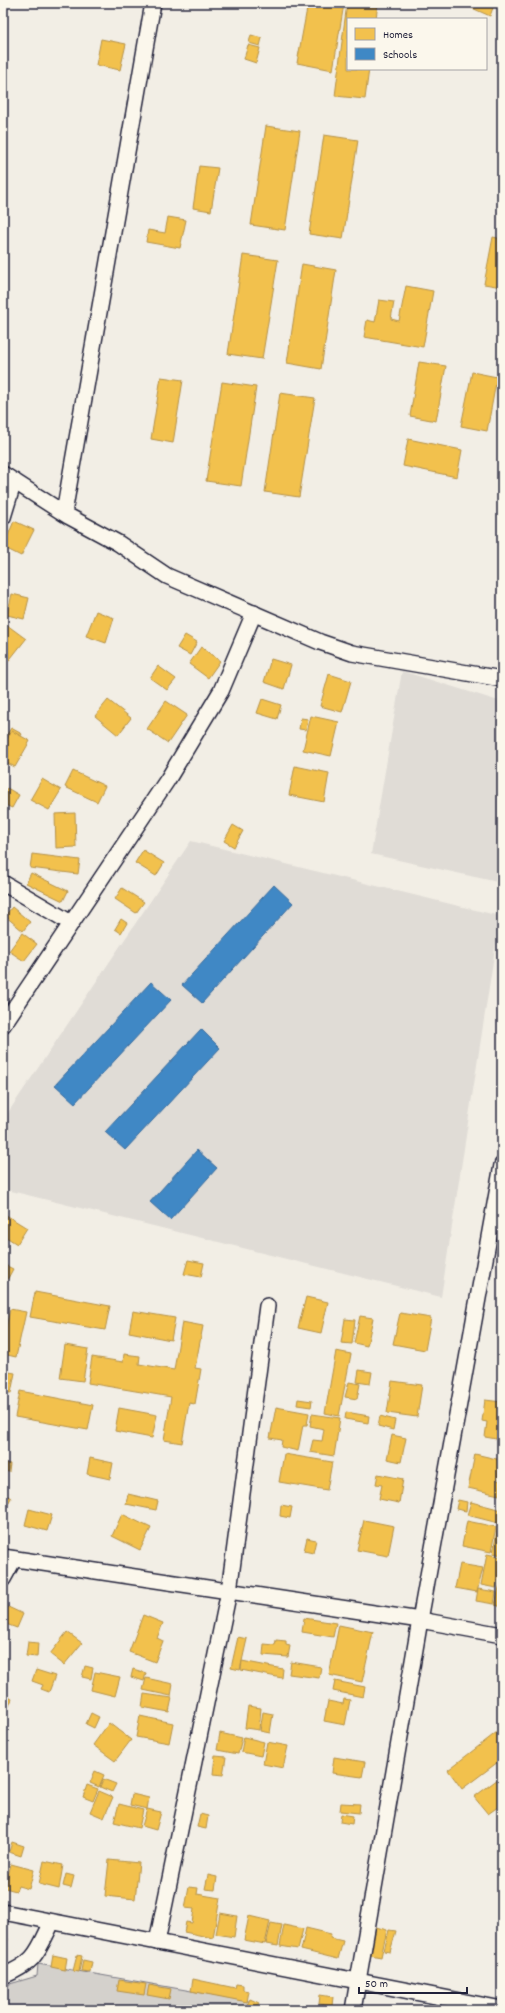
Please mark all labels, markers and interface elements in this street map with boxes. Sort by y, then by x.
legend [347,18,487,70]
text: Homes [383,27,413,44]
text: Schools [383,47,417,64]
scale bar [359,1969,467,1995]
text: 50 m [365,1976,388,1993]

